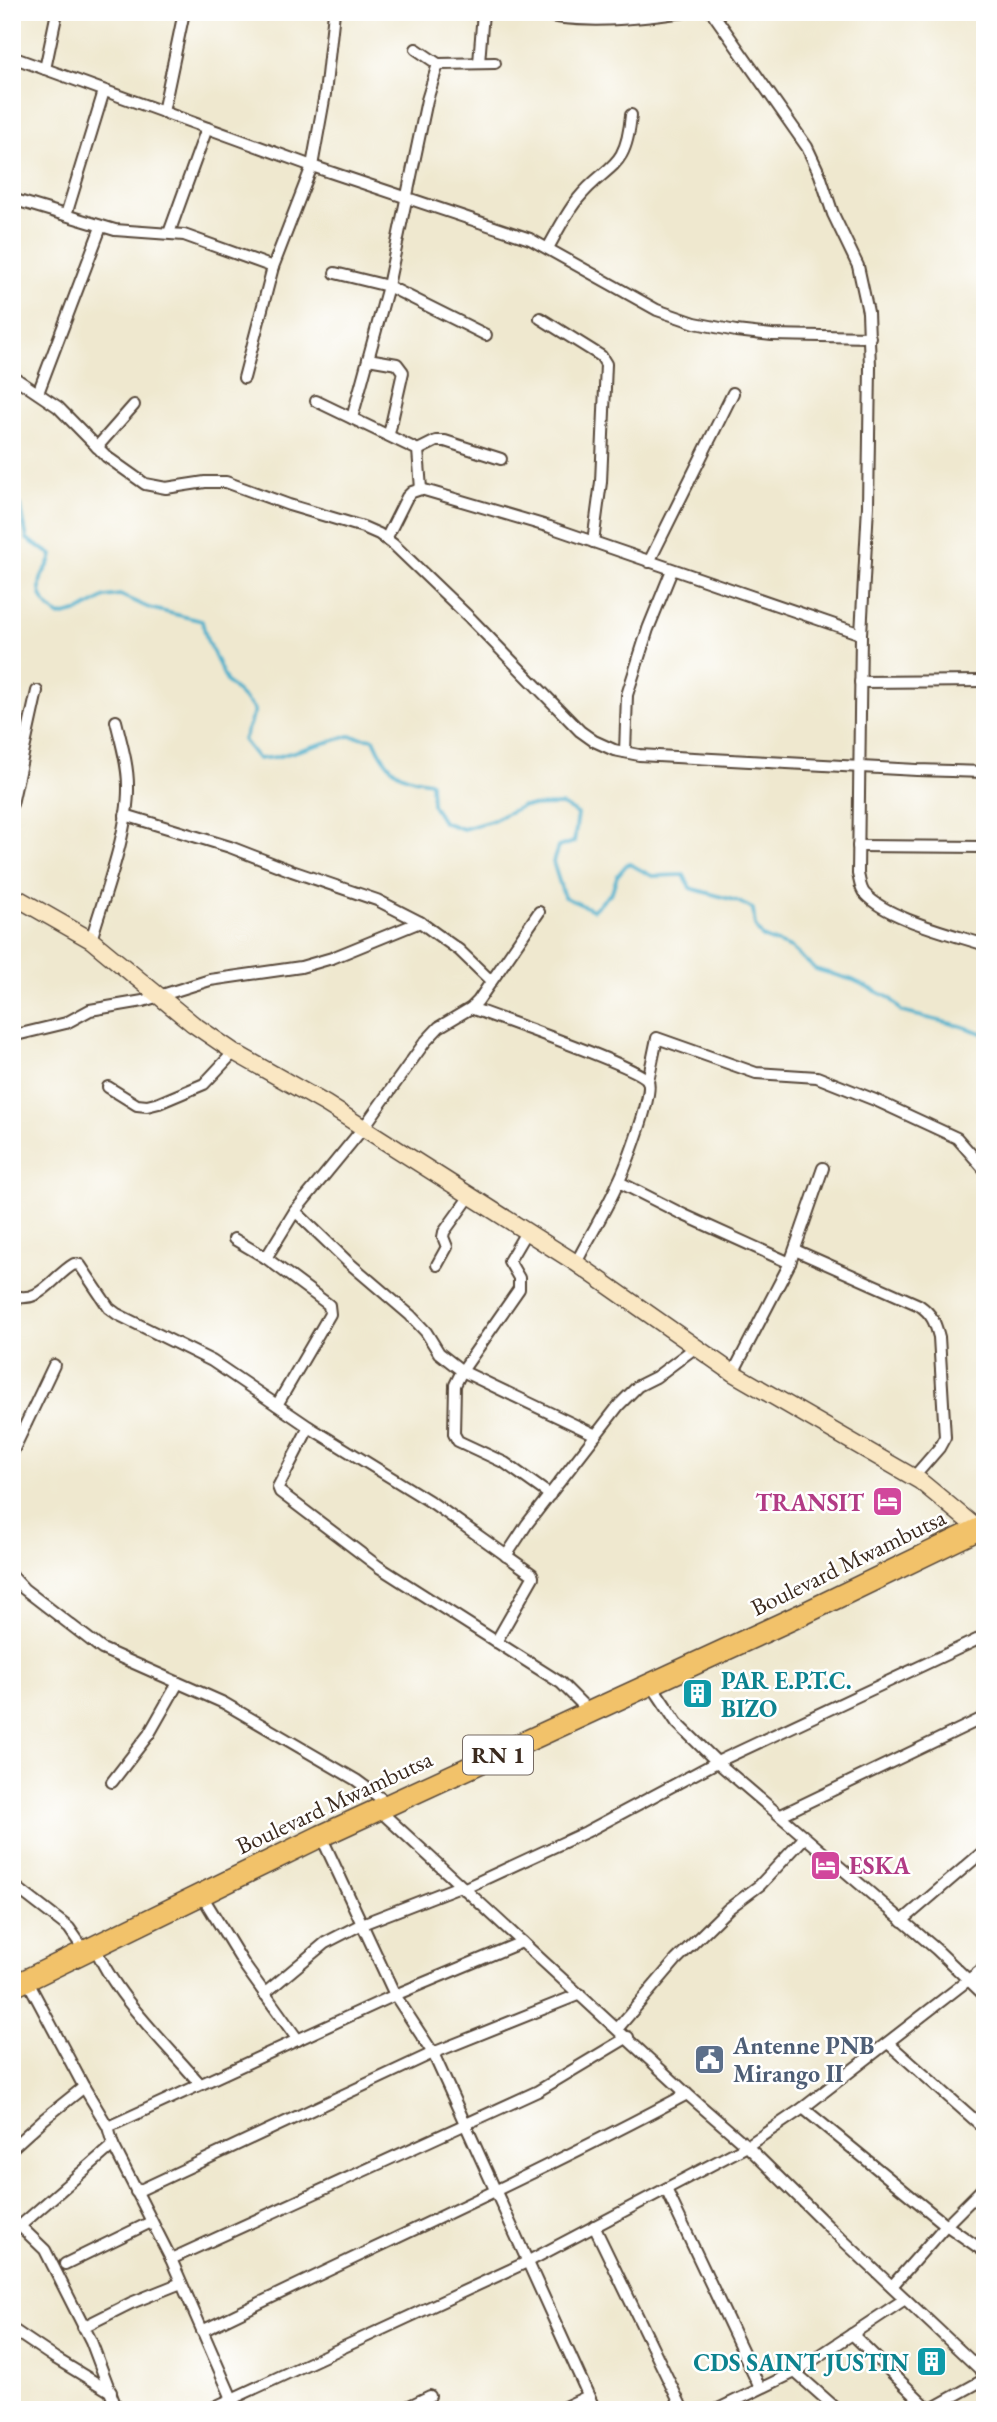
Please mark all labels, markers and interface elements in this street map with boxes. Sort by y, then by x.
hotel icon: TRANSIT [870,1485,904,1519]
place label: TRANSIT [755,1487,864,1518]
street label: Boulevard Mwambutsa [745,1501,951,1623]
place label: PAR E.P.T.C. BIZO [721,1665,852,1724]
building icon: PAR E.P.T.C. BIZO [681,1677,715,1711]
road number: RN 1 [463,1736,533,1774]
street label: Boulevard Mwambutsa [231,1743,438,1861]
hotel icon: ESKA [809,1848,843,1882]
place label: ESKA [849,1850,911,1881]
place label: Antenne PNB Mirango II [732,2030,874,2090]
public building icon: Antenne PNB Mirango II [693,2042,727,2076]
building icon: CDS SAINT JUSTIN [915,2345,949,2379]
place label: CDS SAINT JUSTIN [693,2347,910,2378]

